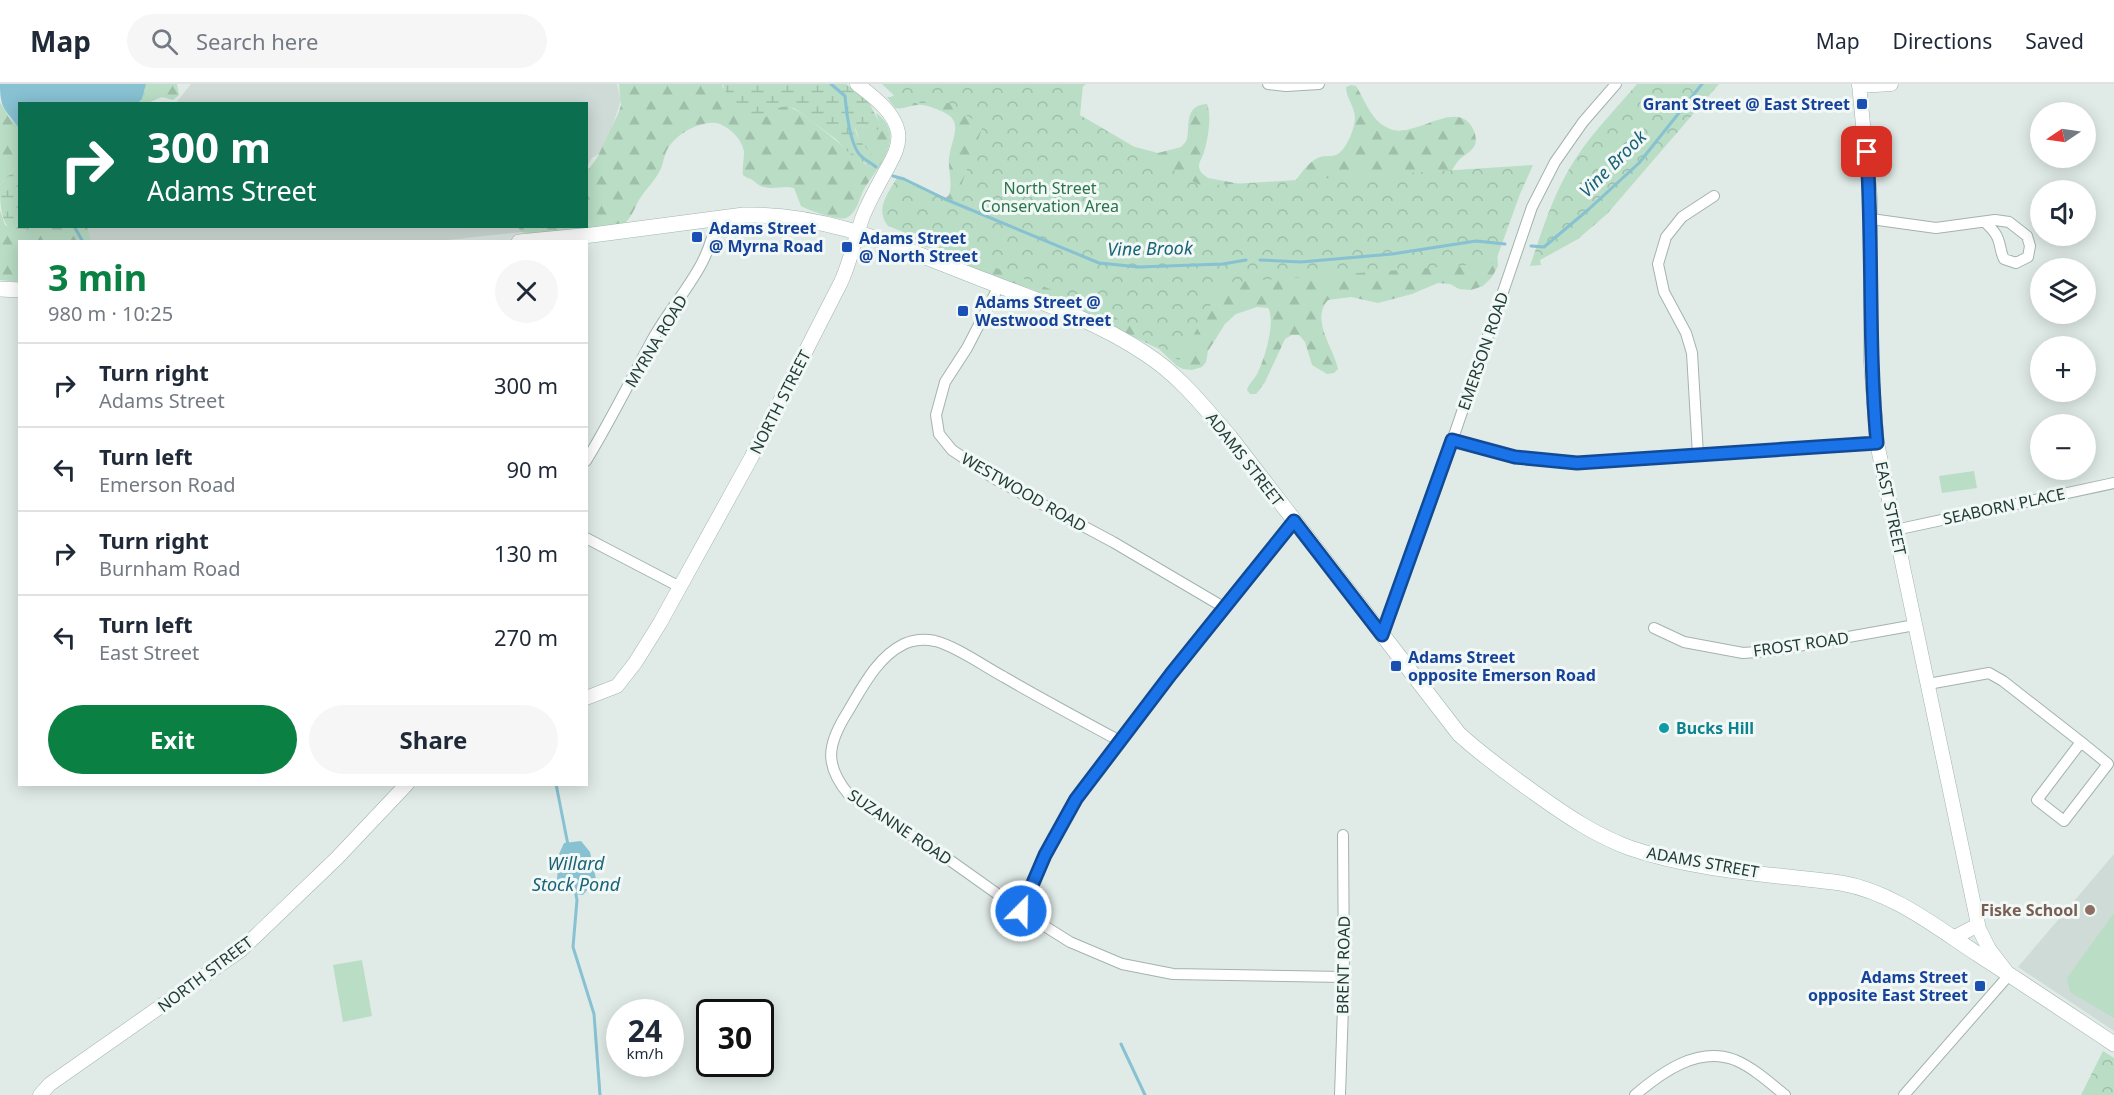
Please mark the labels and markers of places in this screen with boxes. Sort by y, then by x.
place label: Grant Street @ East Street [1643,93,1850,115]
marker: Grant Street @ East Street [1855,97,1869,111]
pin [1841,126,1892,177]
place label: Adams Street @ Myrna Road [709,217,823,257]
place label: Adams Street @ North Street [859,227,978,267]
marker: Adams Street @ Myrna Road [690,230,704,244]
marker: Adams Street @ North Street [840,240,854,254]
place label: Adams Street @ Westwood Street [975,291,1111,331]
marker: Adams Street @ Westwood Street [956,304,970,318]
place label: Adams Street opposite Emerson Road [1408,646,1596,686]
marker: Adams Street opposite Emerson Road [1389,659,1403,673]
place label: Bucks Hill [1676,717,1754,739]
marker: Bucks Hill [1657,721,1671,735]
place label: Fiske School [1981,899,2078,921]
marker: Fiske School [2083,903,2097,917]
place label: Adams Street opposite East Street [1808,966,1968,1006]
marker: Adams Street opposite East Street [1973,979,1987,993]

